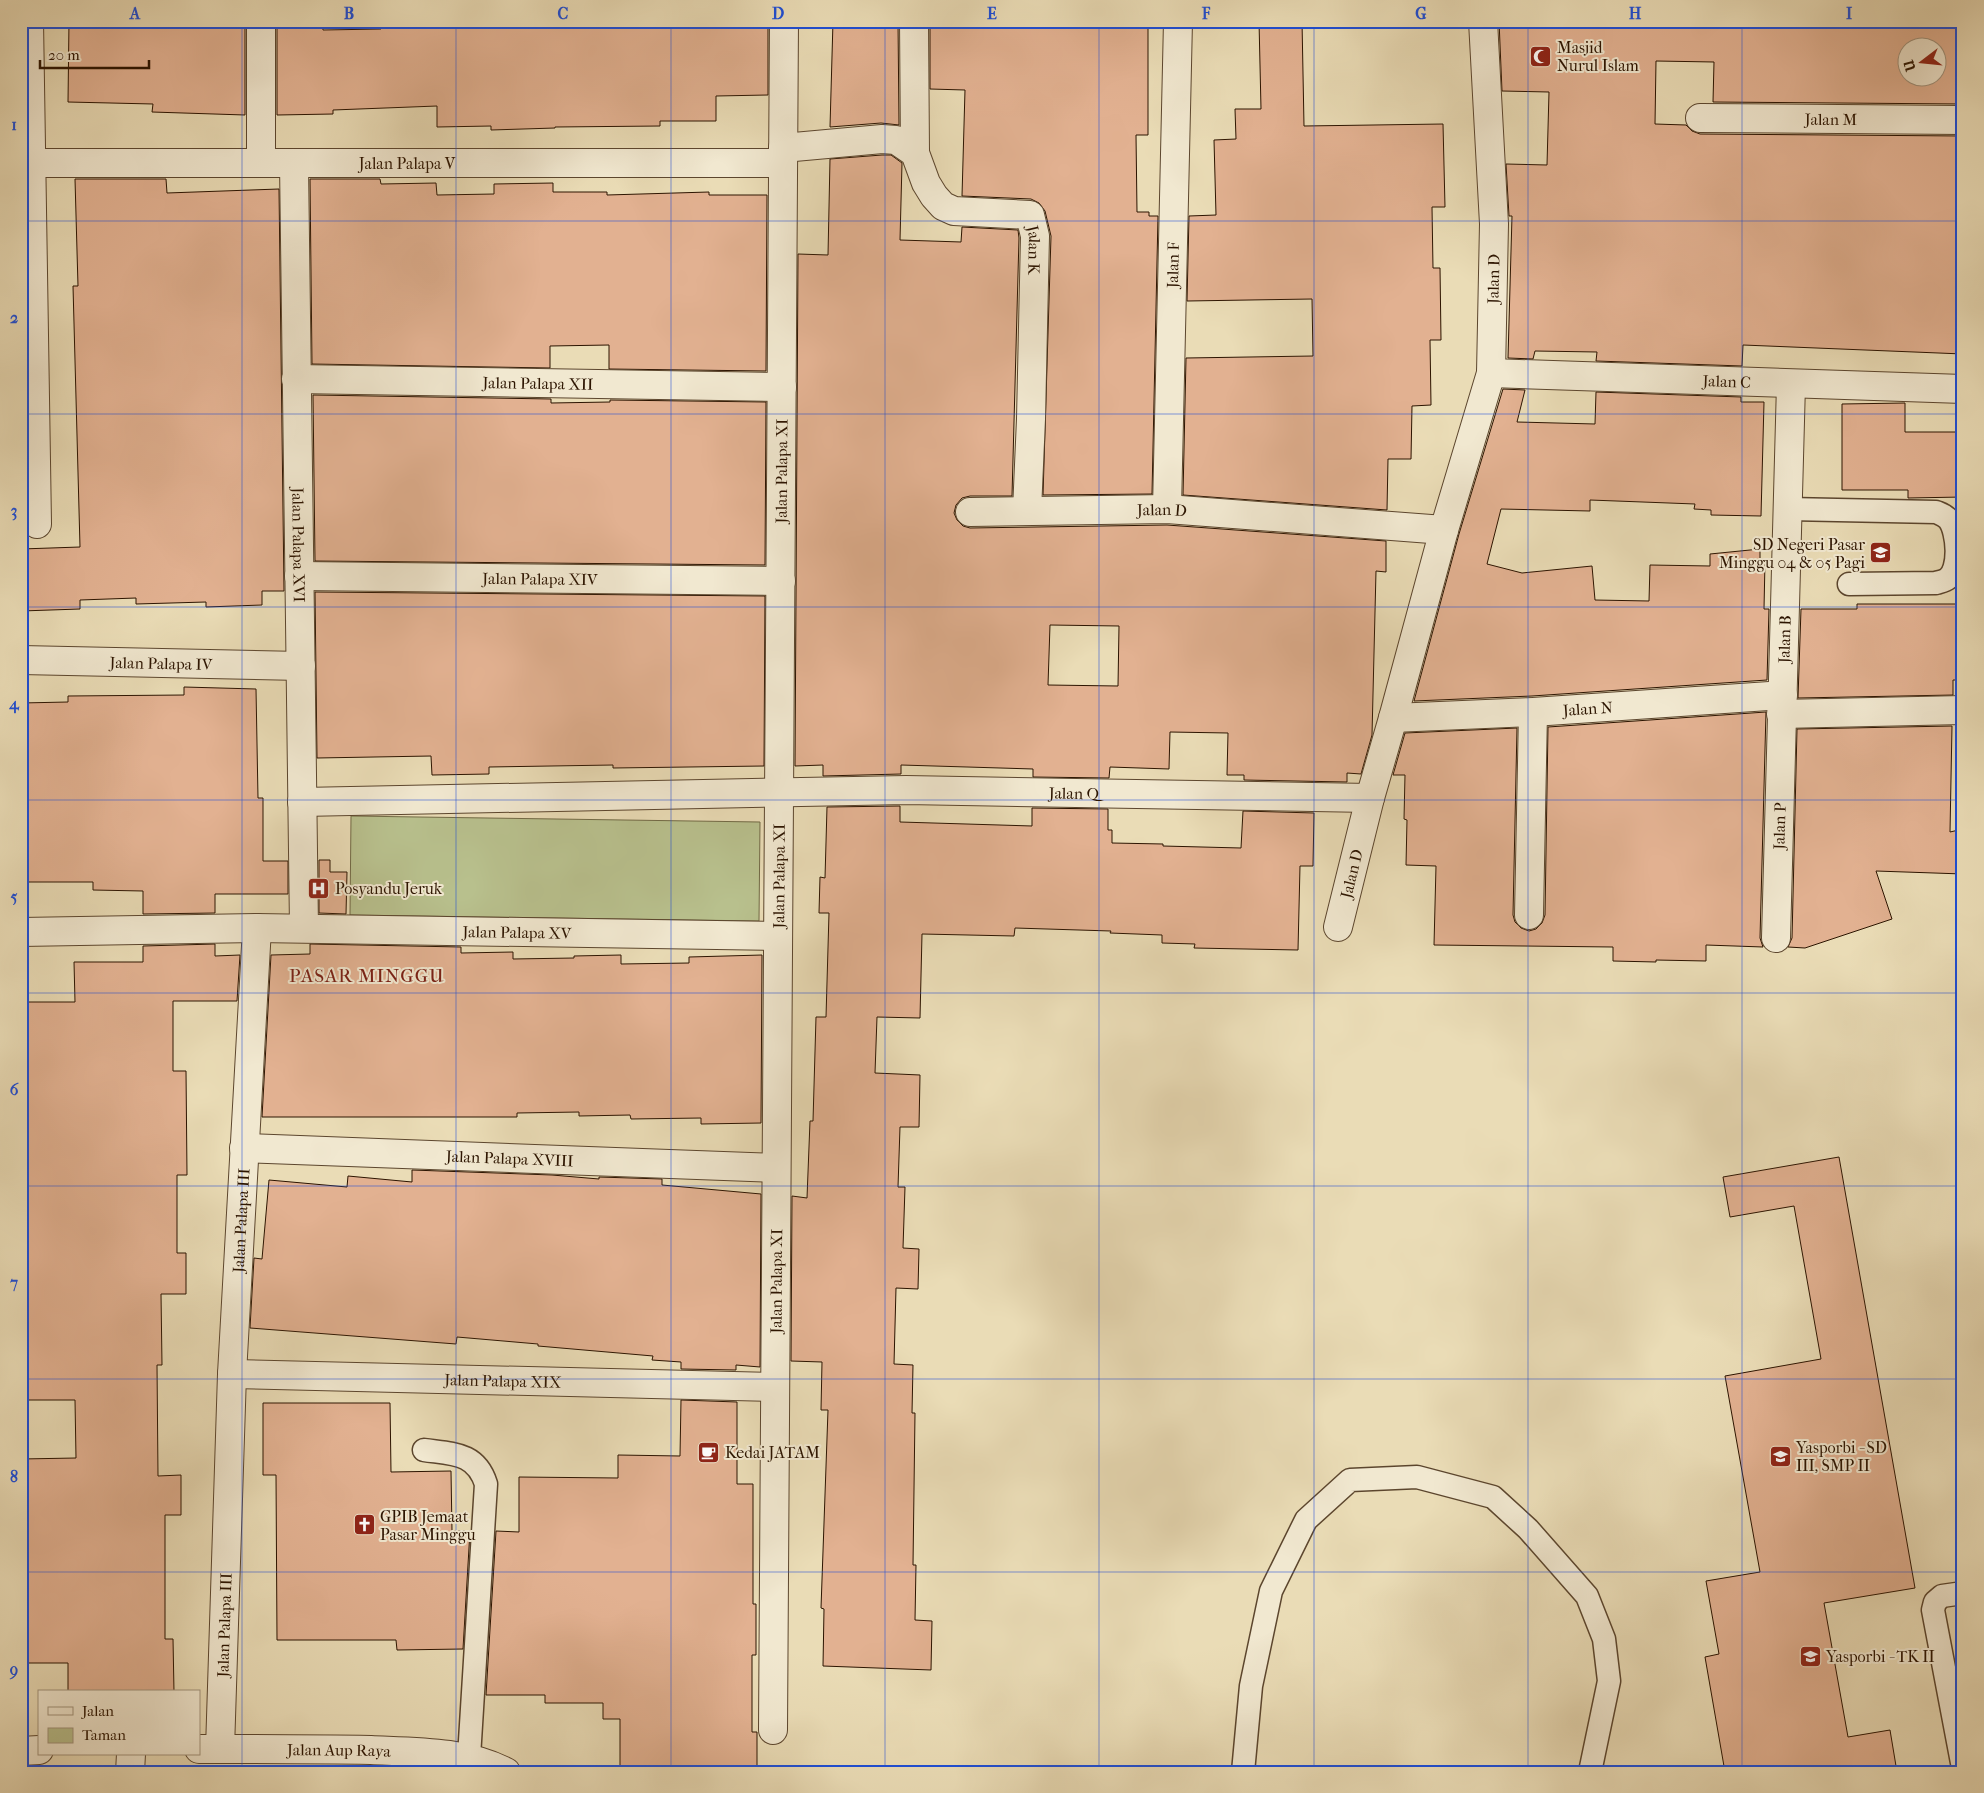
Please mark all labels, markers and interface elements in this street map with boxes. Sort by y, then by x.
text: A [129,4,141,23]
text: B [344,4,354,23]
text: C [558,4,569,23]
text: D [772,4,784,23]
text: E [987,4,997,23]
text: F [1201,4,1211,23]
text: G [1415,4,1427,23]
text: H [1629,4,1642,23]
text: I [1846,4,1853,23]
scale bar [40,38,149,70]
place label: Masjid Nurul Islam [1557,38,1640,75]
north arrow [1896,38,1946,88]
mosque icon: Masjid Nurul Islam [1529,44,1553,68]
text: 20 m [48,46,80,64]
text: U [1900,58,1920,74]
street label: Jalan M [1803,110,1858,129]
text: 1 [11,115,17,134]
street label: Jalan Palapa V [357,154,456,173]
street label: Jalan K [1022,222,1044,276]
street label: Jalan F [1163,241,1183,290]
street label: Jalan D [1483,254,1503,306]
text: 2 [10,308,18,327]
street label: Jalan C [1700,371,1751,392]
street label: Jalan Palapa XII [480,373,594,394]
street label: Jalan Palapa XI [772,419,791,525]
street label: Jalan Palapa XVI [288,485,309,603]
street label: Jalan D [1135,500,1188,520]
text: 3 [11,501,17,521]
place label: SD Negeri Pasar Minggu 04 & 05 Pagi [1719,535,1865,572]
school or university icon: SD Negeri Pasar Minggu 04 & 05 Pagi [1869,541,1893,565]
street label: Jalan Palapa XIV [480,569,598,589]
street label: Jalan B [1774,615,1795,665]
street label: Jalan Palapa IV [107,653,213,674]
text: 4 [8,694,20,714]
street label: Jalan N [1560,698,1613,720]
street label: Jalan Q [1047,783,1105,803]
street label: Jalan P [1769,802,1790,852]
street label: Jalan Palapa XI [769,824,789,930]
street label: Jalan D [1336,847,1367,902]
hospital icon: Posyandu Jeruk [307,876,331,900]
place label: Posyandu Jeruk [335,879,443,898]
text: 5 [11,887,18,906]
street label: Jalan Palapa XV [460,922,572,943]
district label: PASAR MINGGU [289,965,445,987]
text: 6 [10,1080,19,1099]
street label: Jalan Palapa XVIII [444,1147,574,1170]
street label: Jalan Palapa III [229,1168,254,1275]
street label: Jalan Palapa XI [767,1229,786,1335]
text: 7 [9,1273,18,1292]
street label: Jalan Palapa XIX [442,1370,562,1392]
place label: Yasporbi - SD III, SMP II [1795,1438,1887,1475]
cafe icon: Kedai JATAM [697,1440,721,1464]
place label: Kedai JATAM [725,1443,820,1462]
school or university icon: Yasporbi - SD III, SMP II [1768,1444,1792,1468]
text: 8 [10,1467,18,1486]
place label: GPIB Jemaat Pasar Minggu [380,1507,476,1544]
church icon: GPIB Jemaat Pasar Minggu [352,1513,376,1537]
street label: Jalan Palapa III [213,1572,236,1680]
school or university icon: Yasporbi - TK II [1798,1644,1822,1668]
place label: Yasporbi - TK II [1825,1647,1935,1666]
text: 9 [9,1660,18,1680]
legend [38,1690,200,1756]
text: Jalan [81,1702,114,1720]
text: Taman [82,1726,126,1744]
street label: Jalan Aup Raya [285,1740,392,1761]

